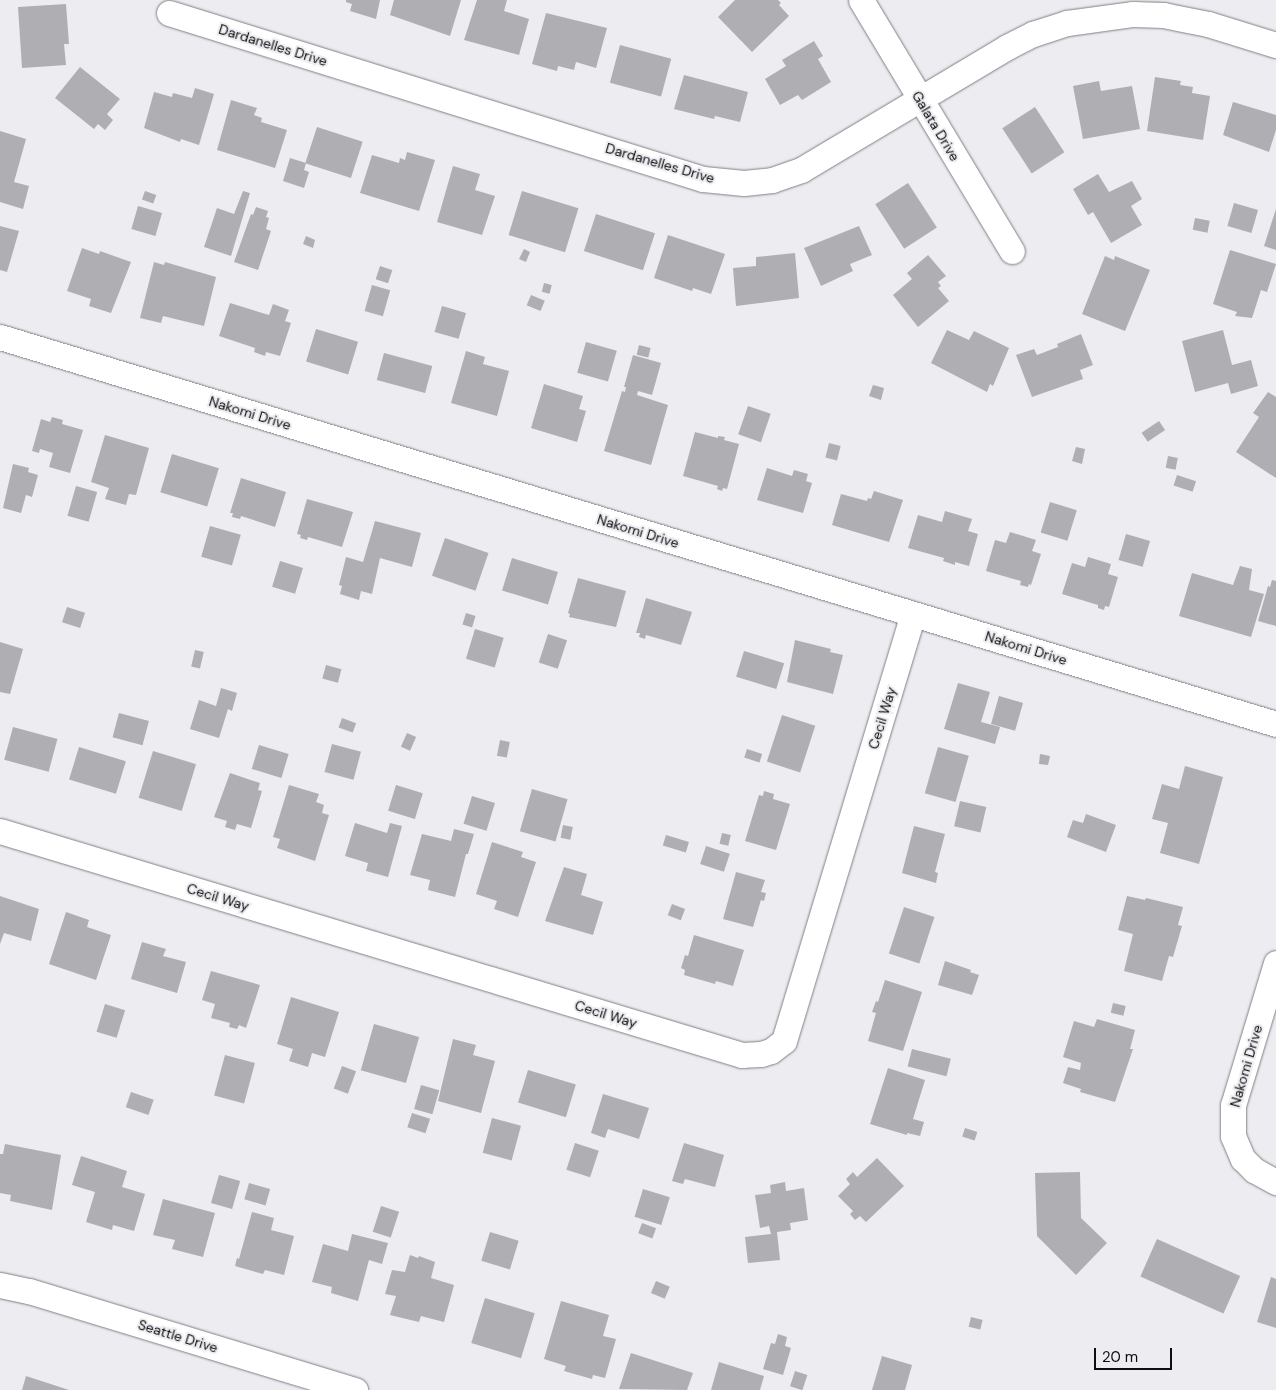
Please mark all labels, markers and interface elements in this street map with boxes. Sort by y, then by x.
street label: Dardanelles Drive [217,21,329,69]
street label: Galata Drive [909,88,963,164]
street label: Dardanelles Drive [604,139,716,187]
street label: Nakomi Drive [207,393,293,433]
street label: Nakomi Drive [595,511,681,551]
street label: Nakomi Drive [983,628,1069,668]
street label: Cecil Way [865,685,899,751]
street label: Cecil Way [185,880,251,914]
street label: Cecil Way [573,997,639,1031]
street label: Nakomi Drive [1226,1023,1266,1109]
street label: Seattle Drive [136,1316,220,1356]
scale bar [1096,1338,1174,1370]
text: 20 m [1102,1347,1138,1367]

